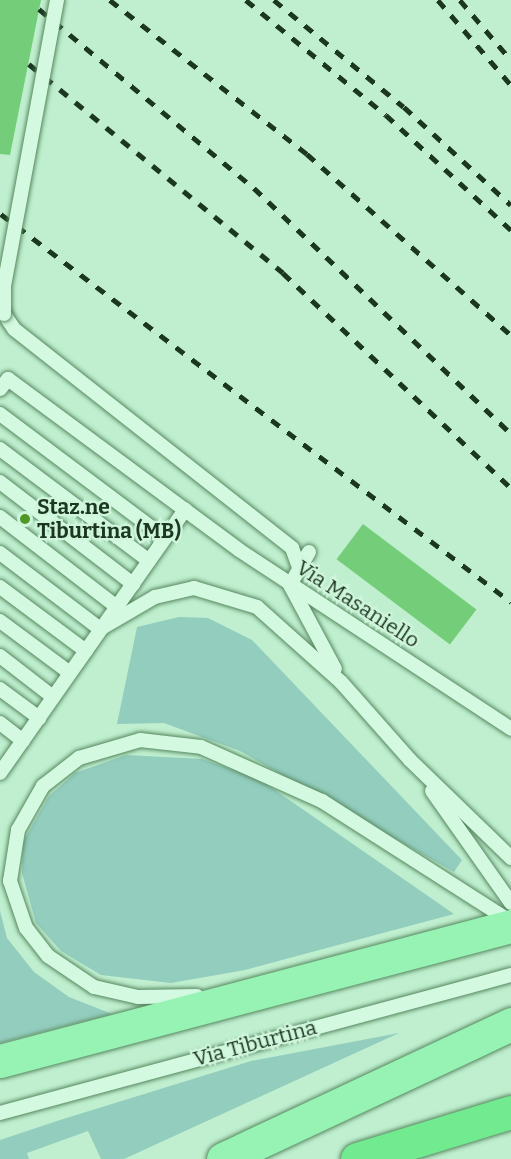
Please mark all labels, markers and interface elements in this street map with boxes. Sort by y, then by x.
place label: Staz.ne Tiburtina (MB) [37,494,181,544]
marker: Staz.ne Tiburtina (MB) [18,512,32,526]
street label: Via Masaniello [292,555,424,653]
street label: Via Tiburtina [191,1014,319,1072]

